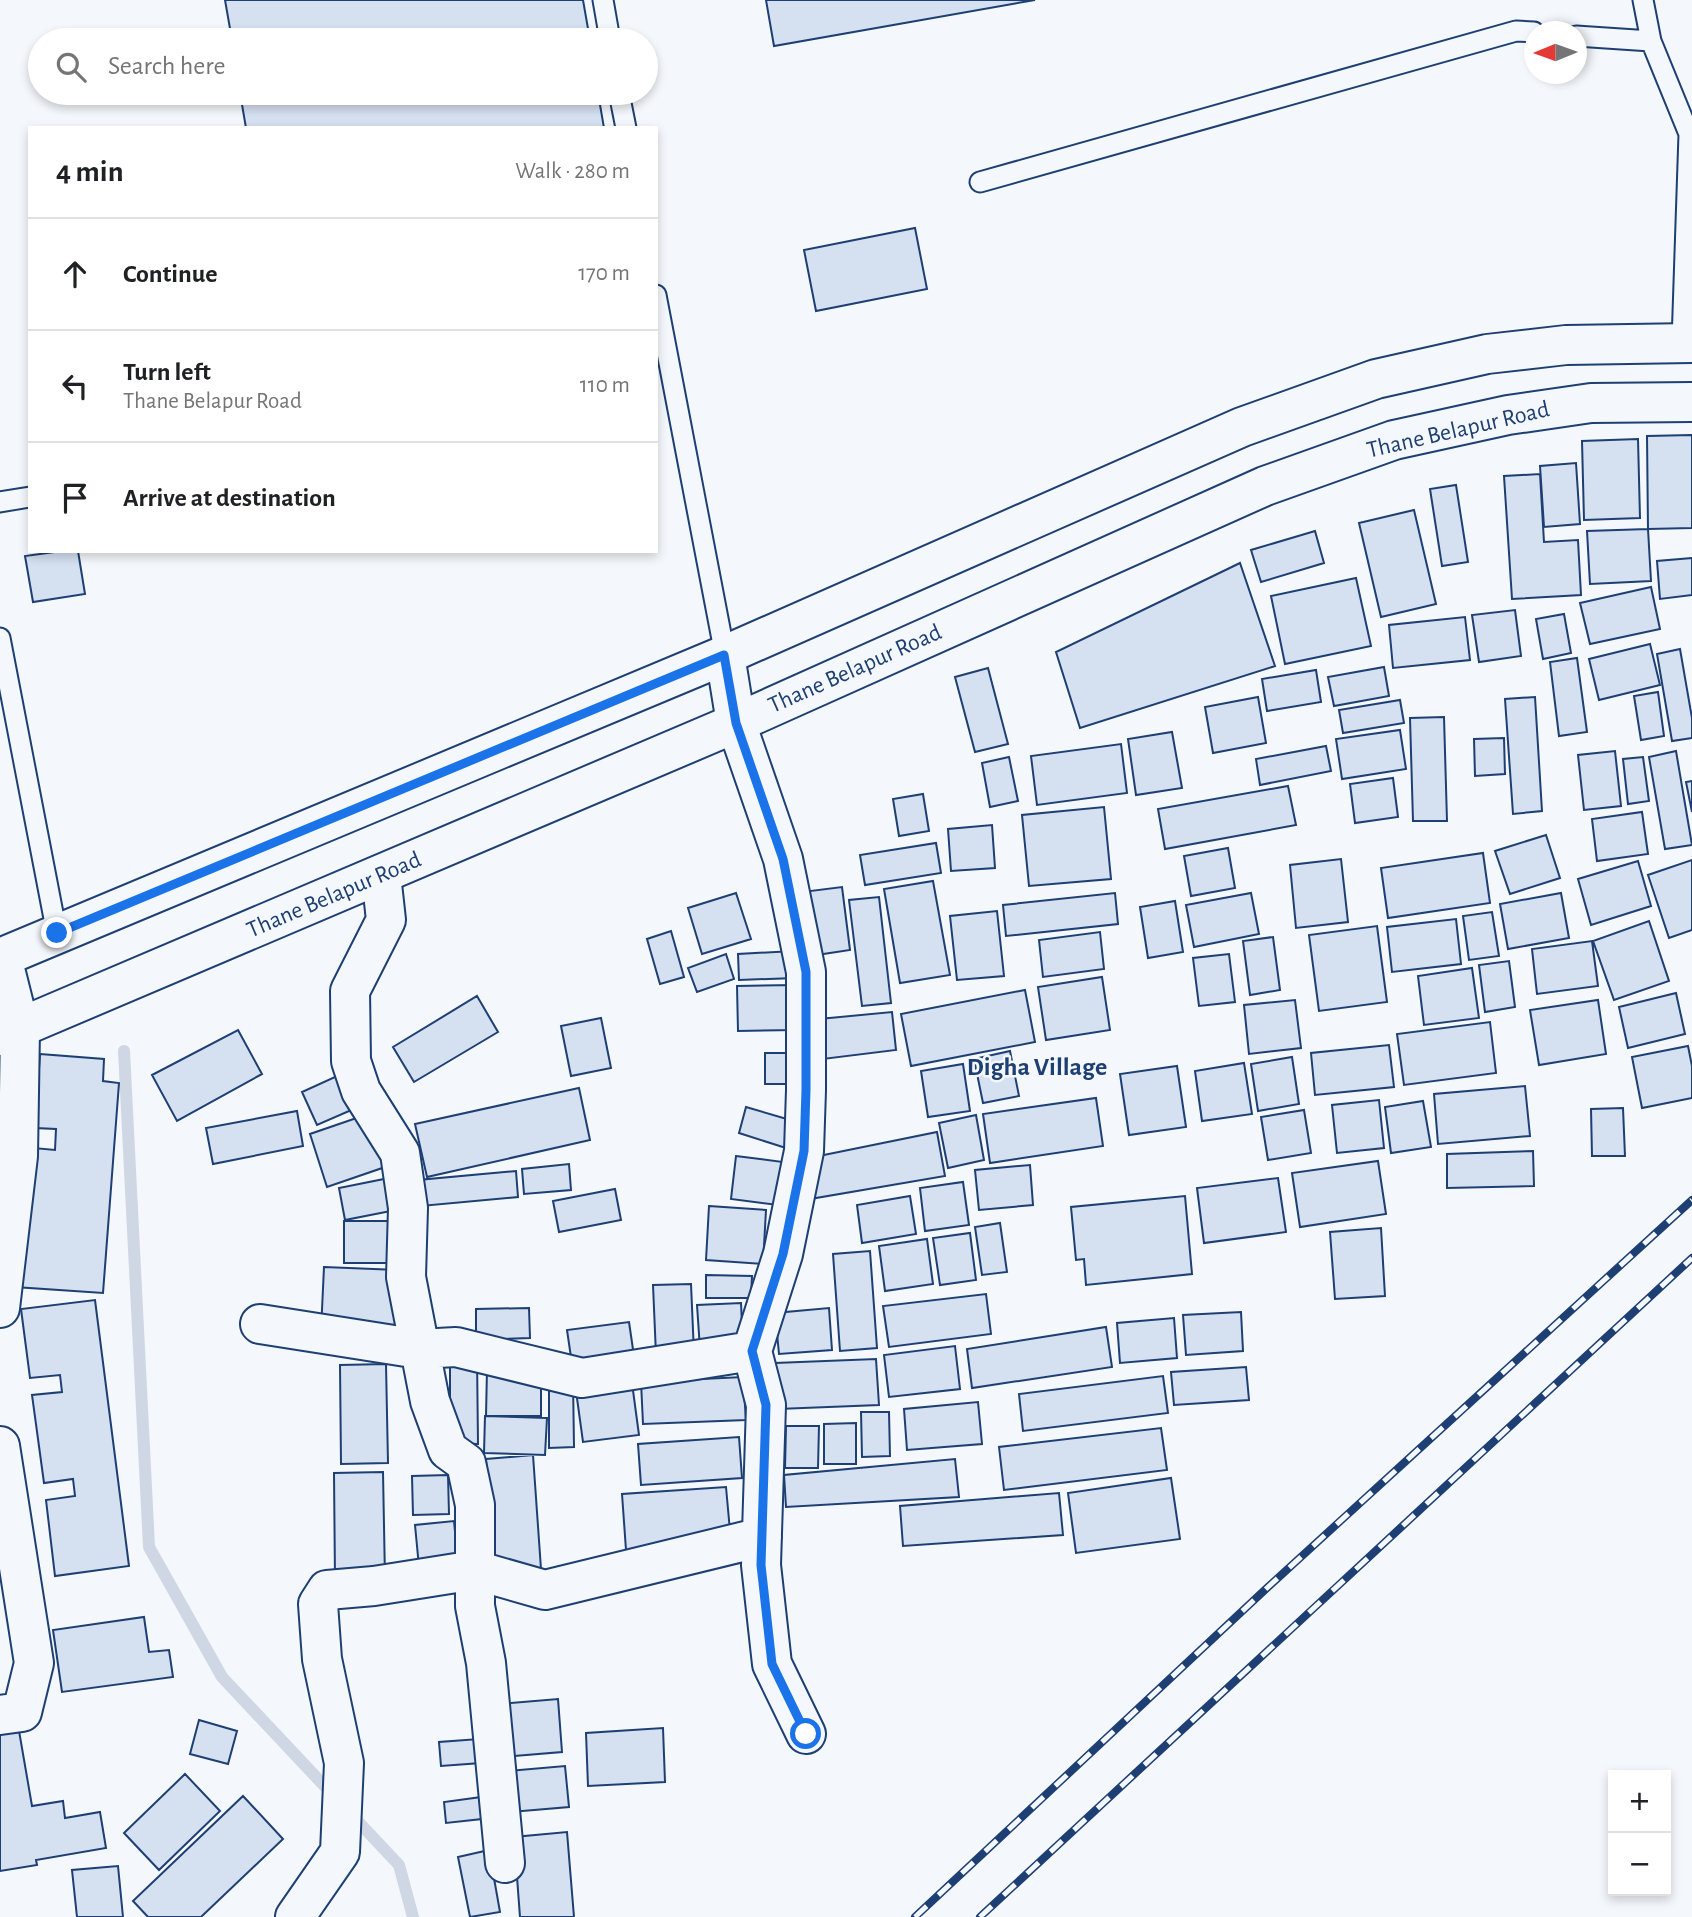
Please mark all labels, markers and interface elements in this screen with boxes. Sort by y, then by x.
north arrow [1524,21,1587,84]
search box [28,28,658,105]
icon: search [52,48,90,86]
text: Search here [108,53,226,79]
text: 4 min [56,157,124,187]
text: Walk · 280 m [515,160,630,183]
icon: ahead [56,255,94,293]
text: Continue [123,261,218,287]
text: 170 m [578,262,630,285]
text: Turn left [123,359,211,385]
icon: left [56,367,94,405]
text: 110 m [580,374,630,397]
text: Thane Belapur Road [123,390,302,413]
street label: Thane Belapur Road [1364,397,1552,463]
icon: arrive [56,479,94,517]
text: Arrive at destination [123,485,336,511]
street label: Thane Belapur Road [765,620,945,718]
street label: Thane Belapur Road [243,847,425,943]
route end [41,917,72,948]
district label: Digha Village [967,1054,1107,1080]
route start [790,1718,821,1749]
map controls [1608,1770,1671,1896]
button: + [1608,1770,1671,1833]
button: − [1608,1833,1671,1896]

